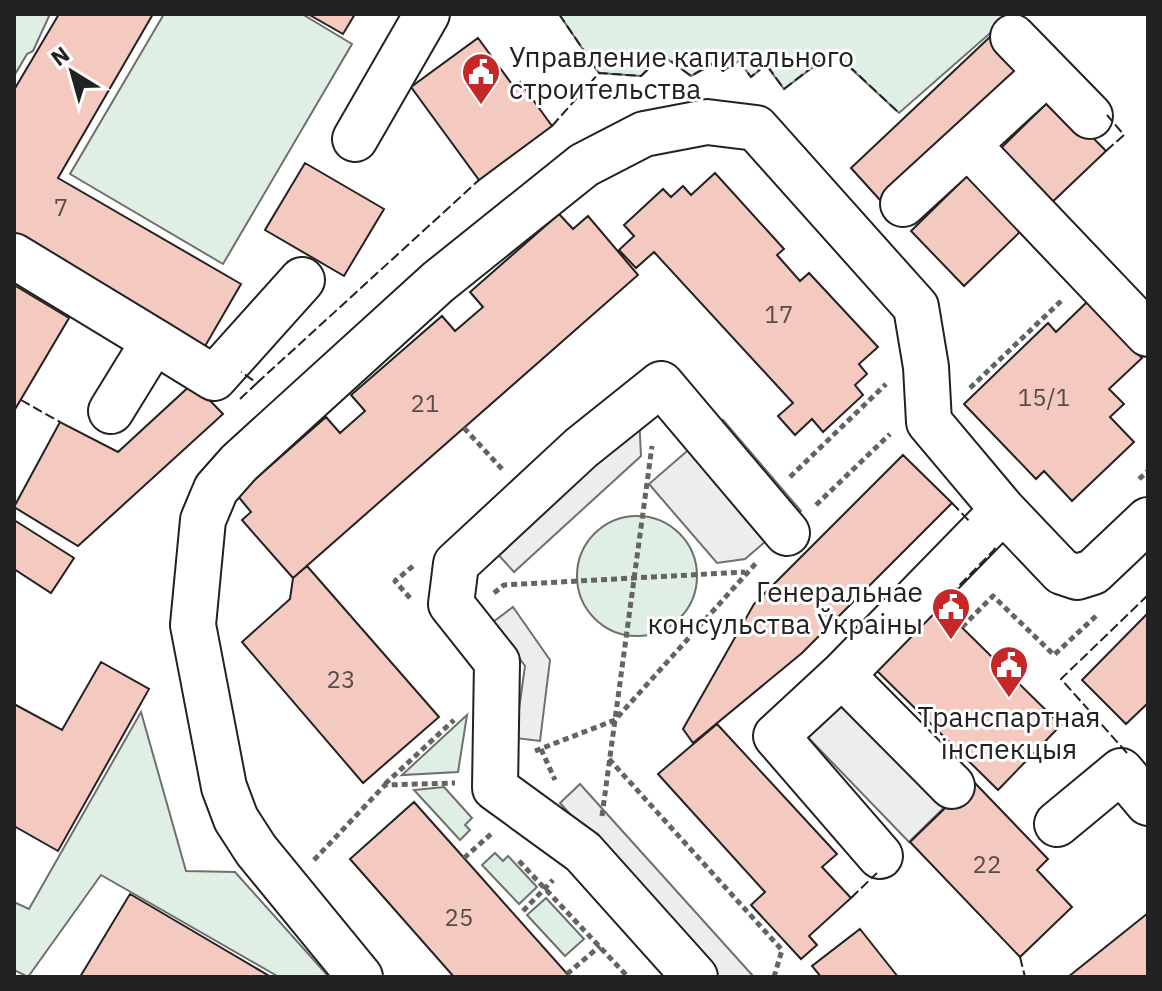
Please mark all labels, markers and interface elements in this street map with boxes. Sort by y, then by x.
north arrow [32,32,112,112]
place label: Управление капитального строительства [509,38,854,107]
text: N [45,39,75,72]
public building icon: Управление капитального строительства [460,51,502,106]
house number: 7 [54,191,68,223]
house number: 17 [765,298,793,330]
house number: 15/1 [1018,381,1070,413]
house number: 21 [411,387,439,419]
place label: Генеральнае консульства Ўкраіны [648,573,923,642]
public building icon: Генеральнае консульства Ўкраіны [930,586,972,641]
public building icon: Транспартная інспекцыя [988,644,1030,699]
house number: 23 [327,663,355,695]
place label: Транспартная інспекцыя [917,698,1101,767]
house number: 22 [973,848,1001,880]
house number: 25 [445,901,473,933]

